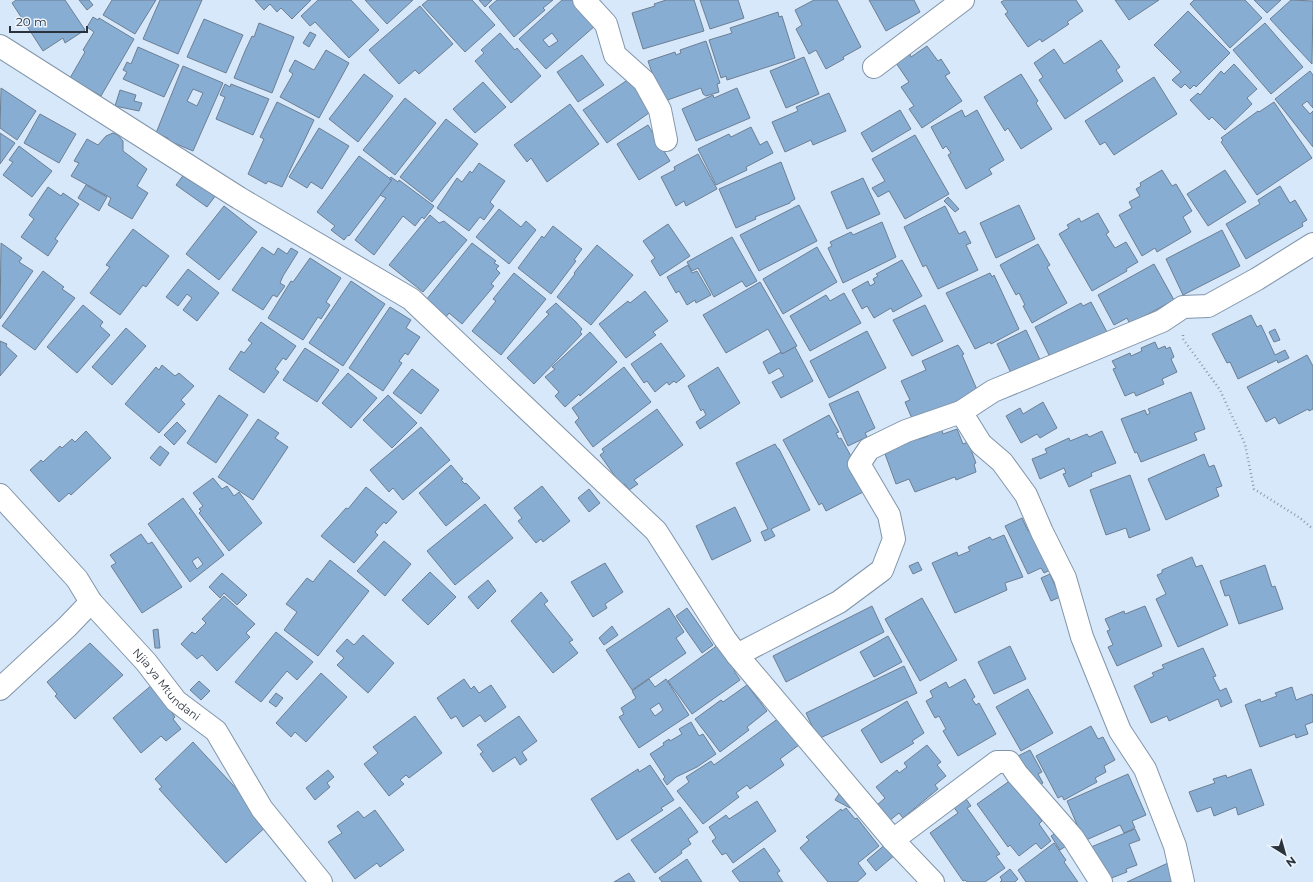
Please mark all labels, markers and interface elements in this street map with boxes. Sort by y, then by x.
scale bar [10,8,87,34]
text: 20 m [16,14,47,29]
street label: Njia ya Mtundani [130,645,203,724]
north arrow [1265,834,1305,874]
text: N [1283,854,1299,870]

